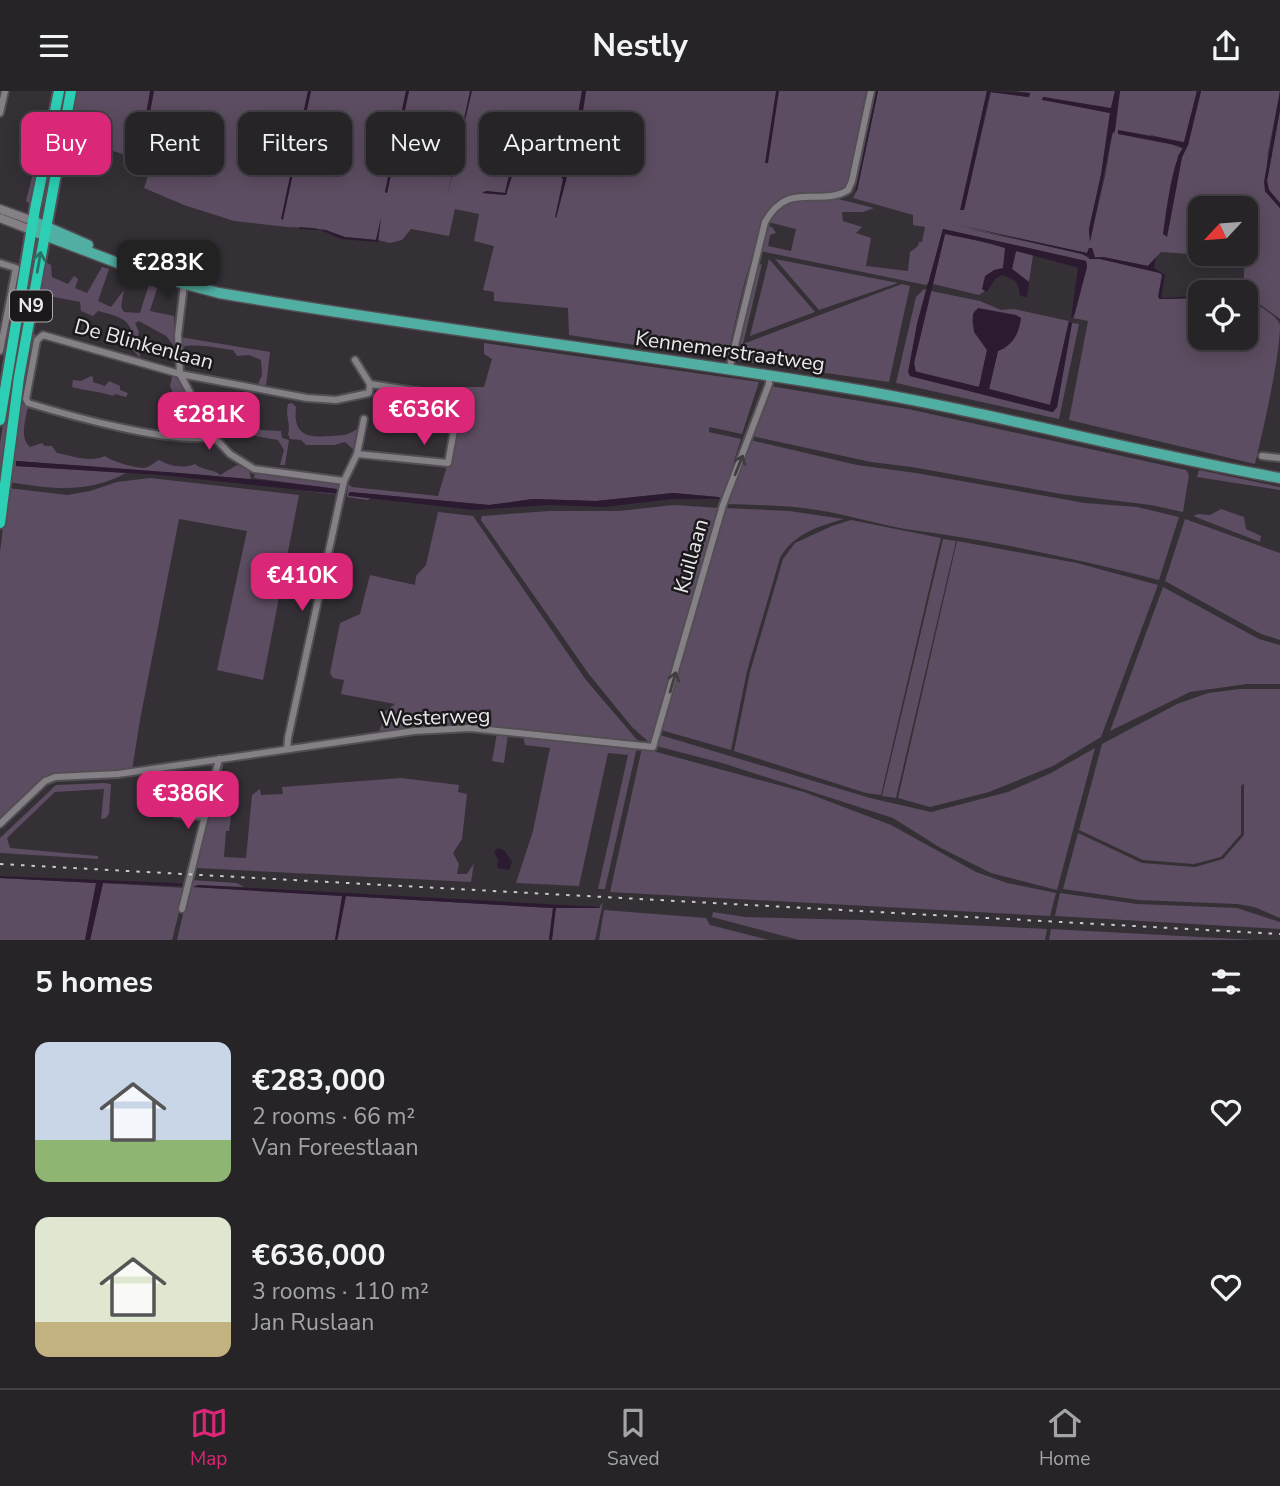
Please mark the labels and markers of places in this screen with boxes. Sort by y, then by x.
pin: €283K [119,241,217,300]
pin: €636K [375,387,473,447]
pin: €281K [160,393,258,452]
pin: €410K [253,553,351,613]
pin: €386K [139,771,237,831]

